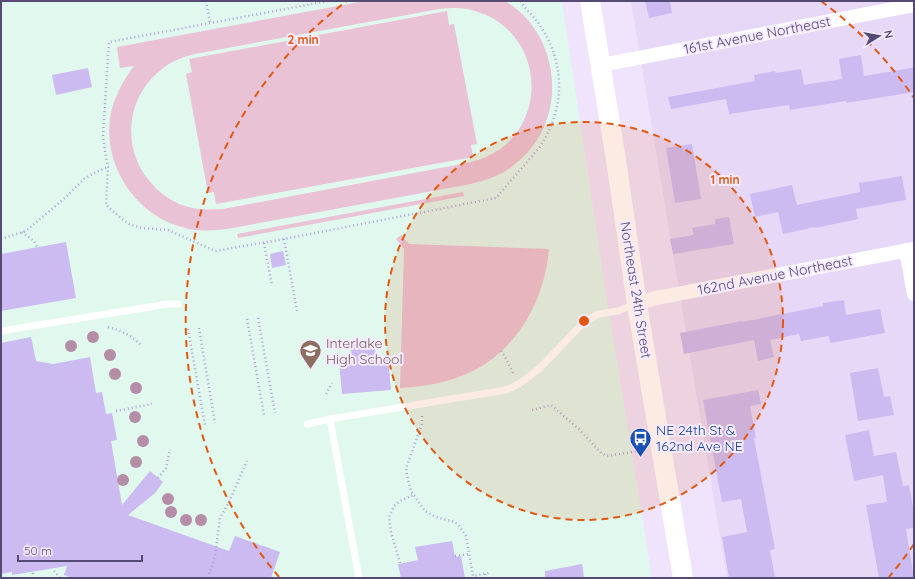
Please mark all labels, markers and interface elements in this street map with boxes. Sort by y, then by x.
street label: 161st Avenue Northeast [682,12,832,58]
north arrow [859,16,899,56]
text: N [881,29,896,39]
text: 2 min [287,32,319,47]
text: 1 min [710,172,740,187]
street label: Northeast 24th Street [616,220,656,360]
street label: 162nd Avenue Northeast [696,251,854,299]
centre of rings [577,314,591,328]
place label: Interlake High School [326,334,403,368]
school or university icon: Interlake High School [297,338,323,371]
place label: NE 24th St & 162nd Ave NE [656,421,743,455]
bus stop icon: NE 24th St & 162nd Ave NE [628,425,654,458]
scale bar [18,537,142,563]
text: 50 m [24,543,52,558]

